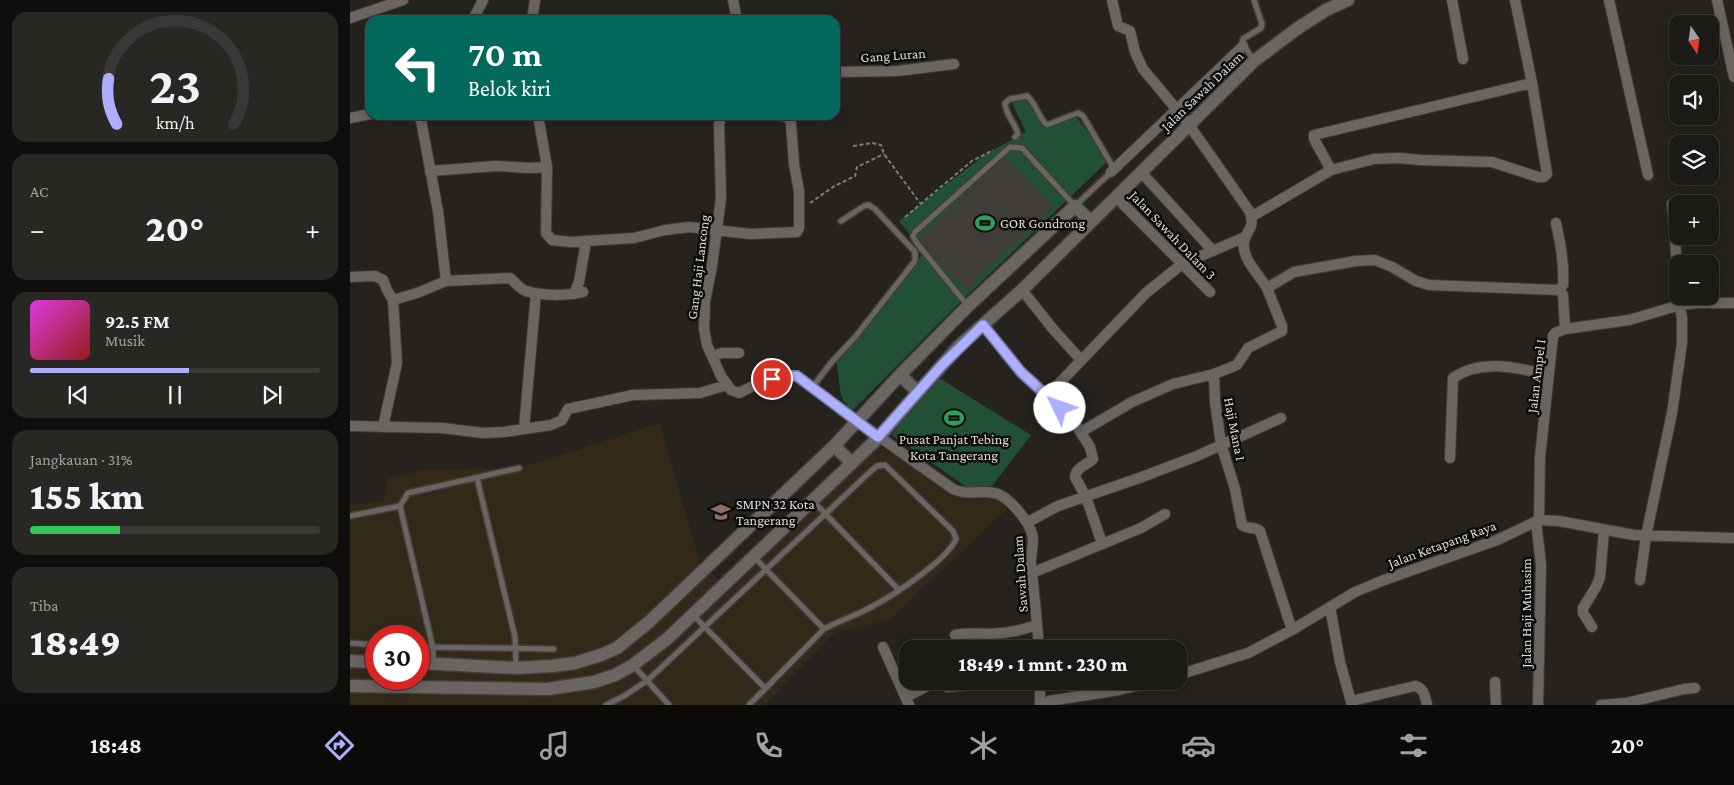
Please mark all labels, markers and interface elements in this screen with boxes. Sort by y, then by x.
north arrow [1669,15,1719,65]
map controls [1669,15,1719,305]
icon: left [385,35,450,100]
text: 70 m [468,35,542,74]
street label: Gang Luran [860,45,927,65]
street label: Jalan Sawah Dalam [1156,48,1246,136]
text: 23 [149,56,201,114]
button: sound [1669,75,1719,125]
text: Belok kiri [468,76,551,101]
text: km/h [156,113,195,133]
button: layers [1669,135,1719,185]
text: AC [30,183,48,200]
street label: Jalan Sawah Dalam 3 [1125,186,1219,283]
button: + [1669,195,1719,245]
text: 20° [146,207,204,249]
sports icon: GOR Gondrong [974,212,996,234]
street label: Gang Haji Lancong [684,213,713,320]
text: − [30,214,45,245]
text: + [305,214,320,245]
place label: GOR Gondrong [1000,215,1085,231]
button: − [1669,255,1719,305]
text: 92.5 FM [105,311,170,332]
text: Musik [105,332,145,349]
street label: Jalan Ampel I [1523,338,1548,416]
pin [751,358,793,400]
icon: arrive [758,365,786,393]
icon: previous [64,381,92,409]
icon: pause [161,381,189,409]
icon: next [258,381,286,409]
position arrow [1033,381,1085,433]
street label: Haji Mana I [1220,396,1249,462]
sports icon: Pusat Panjat Tebing Kota Tangerang [943,407,965,429]
place label: Pusat Panjat Tebing Kota Tangerang [899,431,1009,463]
text: Jangkauan · 31% [30,451,132,468]
text: 155 km [30,475,144,517]
place label: SMPN 32 Kota Tangerang [736,496,815,528]
school or university icon: SMPN 32 Kota Tangerang [710,501,732,523]
street label: Jalan Ketapang Raya [1384,517,1499,572]
street label: Sawah Dalam [1009,535,1031,613]
street label: Jalan Haji Muhasim [1518,558,1535,670]
text: Tiba [30,597,59,614]
text: 18:49 [30,621,121,663]
speed limit sign: 30 [365,625,430,690]
text: 18:49 · 1 mnt · 230 m [959,654,1127,675]
icon: directions [322,728,357,763]
icon: music [537,728,572,763]
icon: phone [751,728,786,763]
icon: climate [966,728,1001,763]
icon: car [1181,728,1216,763]
icon: filters [1396,728,1431,763]
text: 18:48 [90,733,142,758]
text: 20° [1611,733,1644,758]

